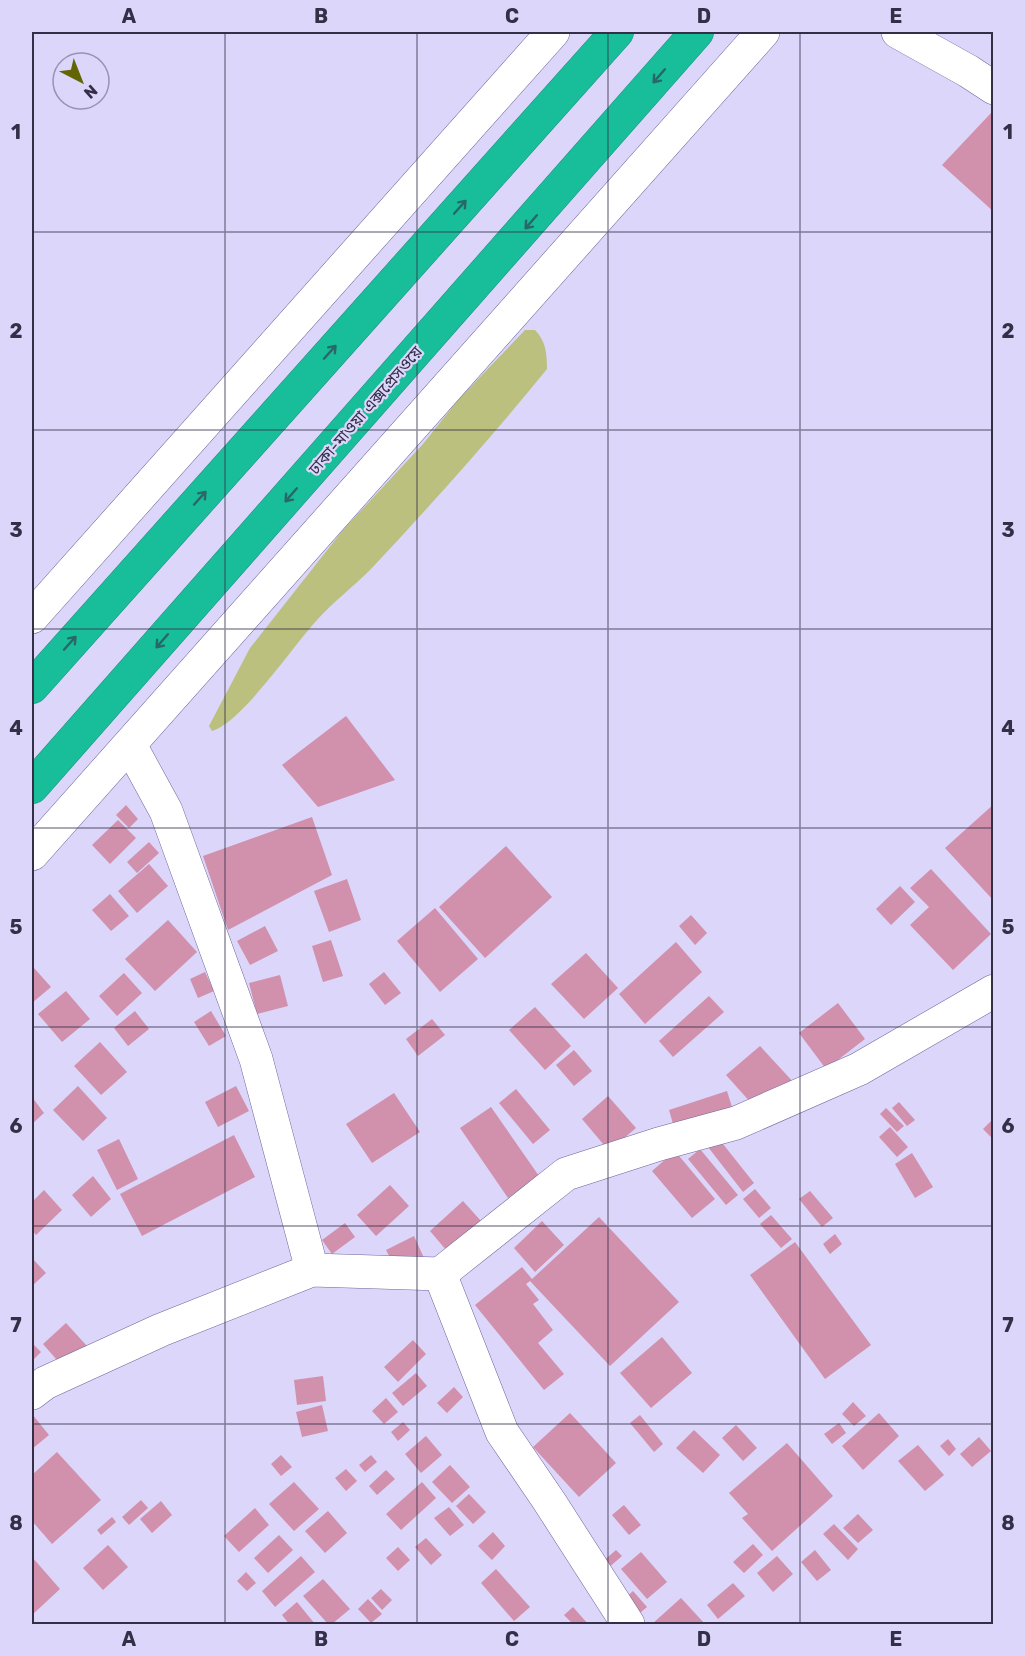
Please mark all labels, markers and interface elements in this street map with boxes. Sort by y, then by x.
text: A [122,4,137,28]
text: B [314,4,328,28]
text: C [505,4,519,28]
text: D [697,4,711,28]
text: E [890,4,902,28]
north arrow [51,51,111,111]
one-way arrow [652,68,666,83]
text: N [80,81,101,103]
text: 1 [11,120,21,144]
text: 1 [1003,120,1013,144]
one-way arrow [453,199,467,214]
one-way arrow [524,215,538,230]
text: 2 [10,319,23,343]
text: 2 [1002,319,1015,343]
street label: ঢাকা-মাওয়া এক্সপ্রেসওয়ে [304,342,427,479]
one-way arrow [323,345,337,360]
one-way arrow [284,487,298,502]
one-way arrow [193,490,207,505]
text: 3 [9,518,23,542]
text: 3 [1001,518,1015,542]
one-way arrow [155,633,169,648]
one-way arrow [63,636,77,651]
text: 4 [9,716,23,740]
text: 4 [1001,716,1015,740]
text: 5 [10,915,23,939]
text: 5 [1002,915,1015,939]
text: 6 [9,1114,23,1138]
text: 6 [1001,1114,1015,1138]
text: 7 [10,1313,22,1337]
text: 7 [1002,1313,1014,1337]
text: 8 [9,1511,23,1535]
text: 8 [1001,1511,1015,1535]
text: A [122,1627,137,1651]
text: B [314,1627,328,1651]
text: C [505,1627,519,1651]
text: D [697,1627,711,1651]
text: E [890,1627,902,1651]

